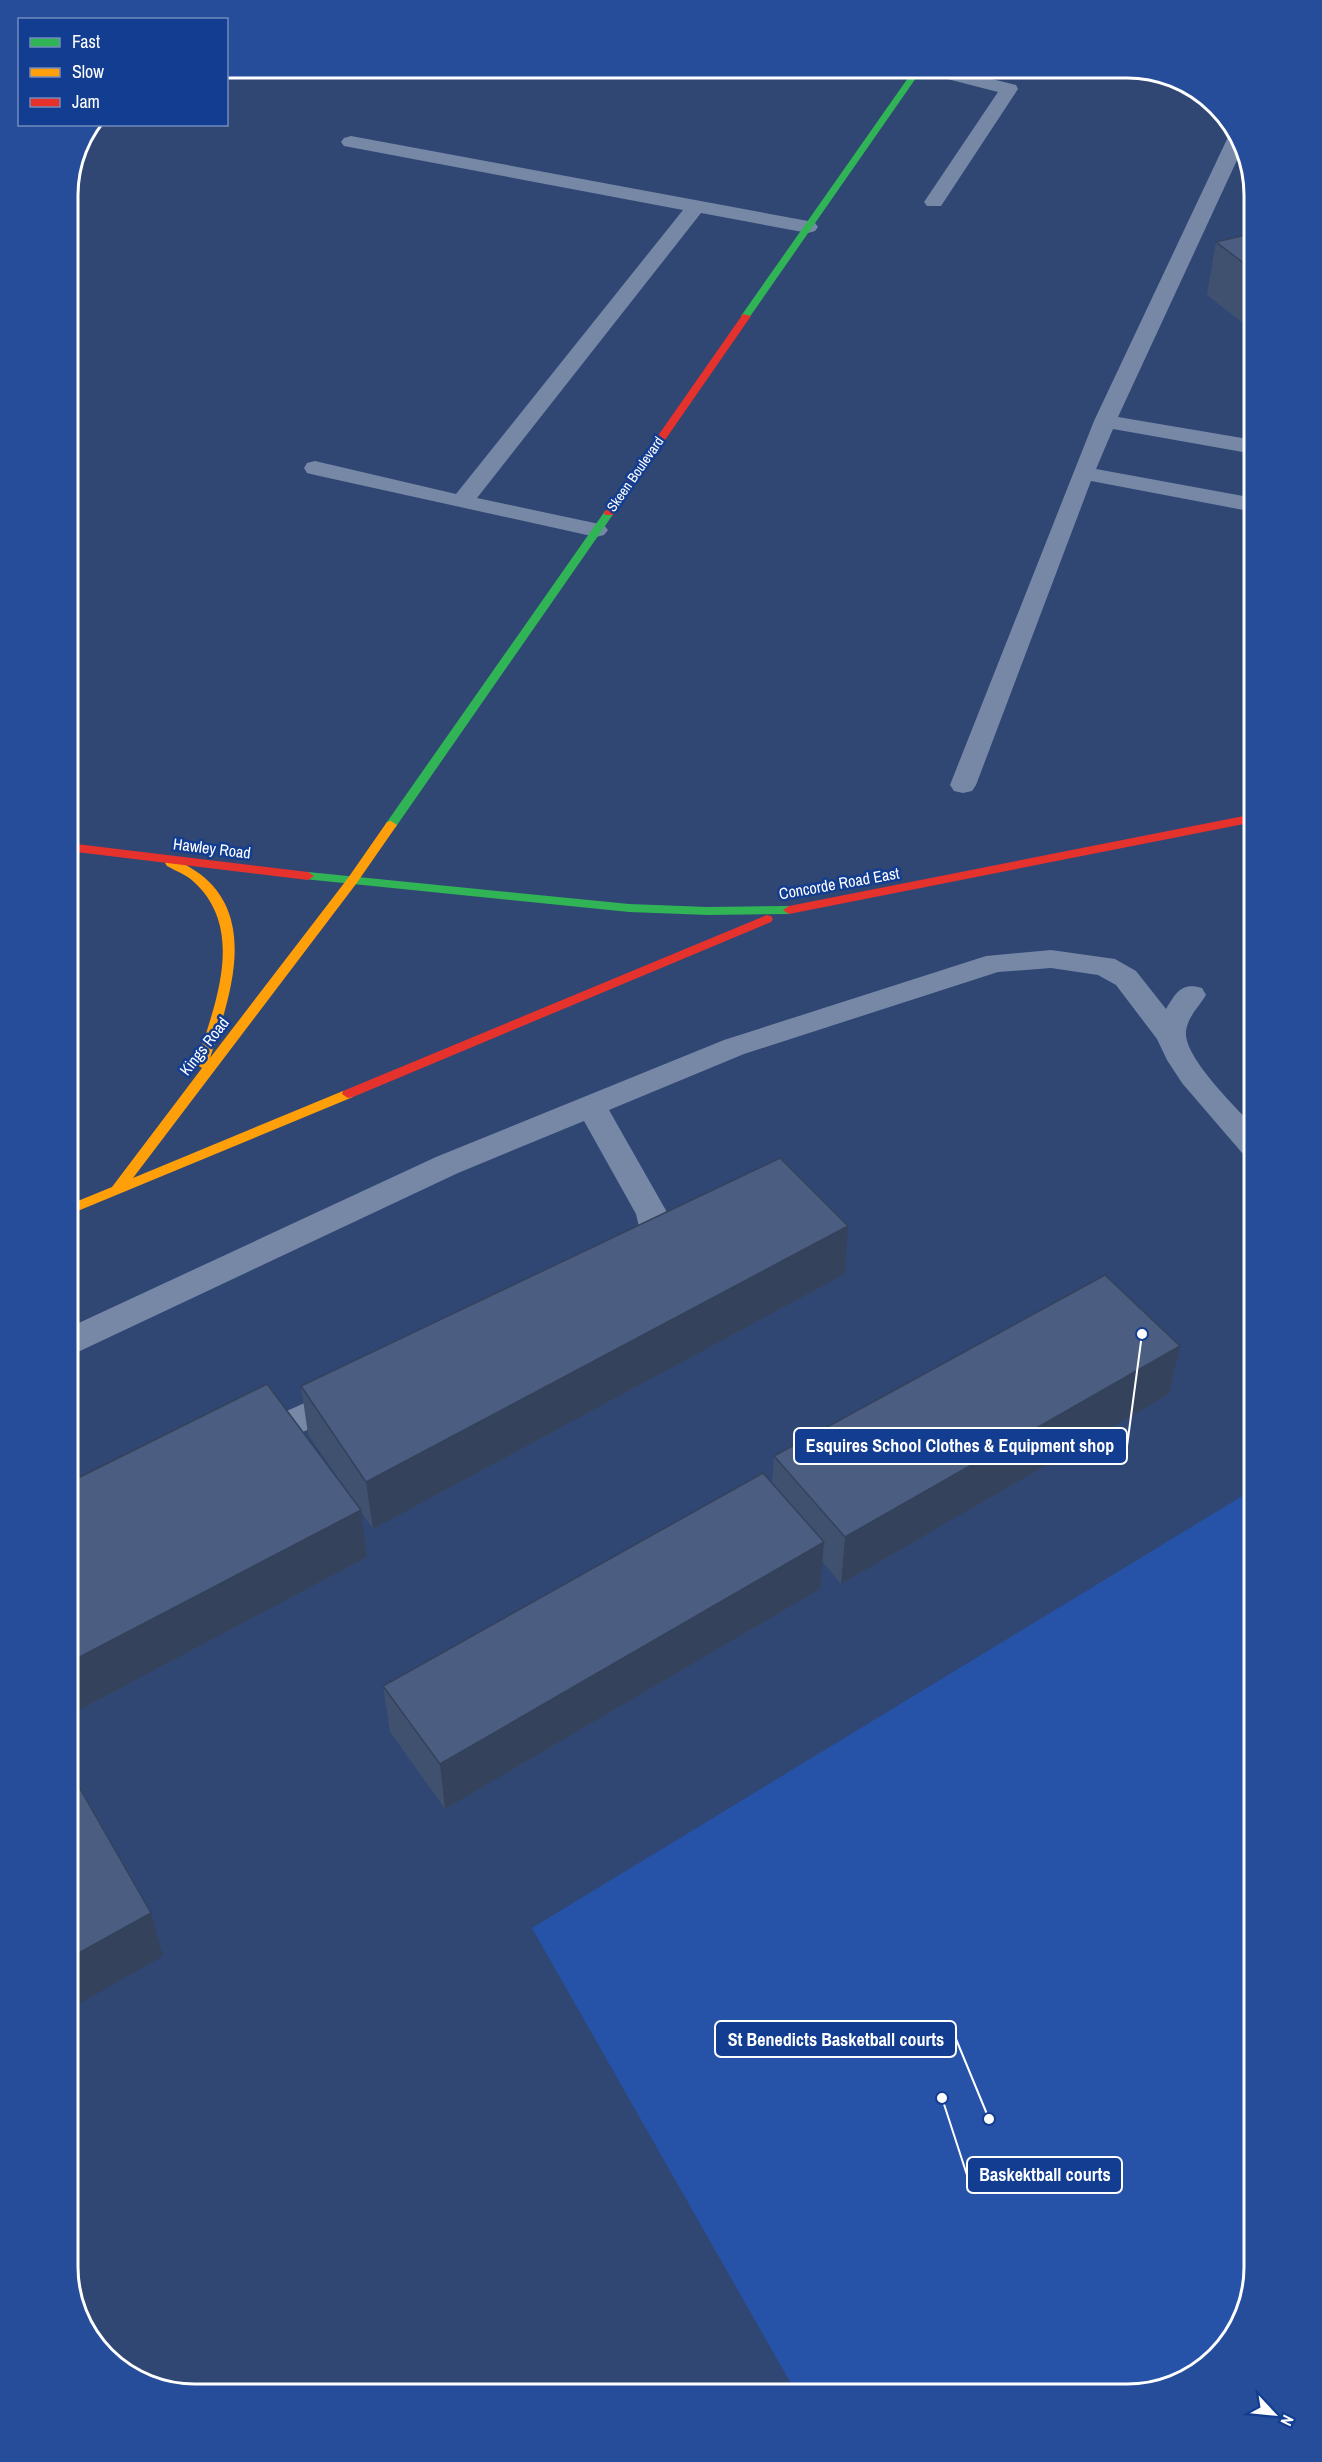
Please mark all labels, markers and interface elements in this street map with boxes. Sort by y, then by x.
legend [18,18,228,126]
text: Fast [72,29,100,54]
text: Slow [72,59,104,84]
text: Jam [72,89,100,114]
street label: Skeen Boulevard [603,433,667,515]
street label: Hawley Road [172,832,252,864]
street label: Concorde Road East [777,862,901,904]
street label: Kings Road [174,1012,234,1080]
callout: Esquires School Clothes & Equipment shop [794,1428,1127,1464]
text: Esquires School Clothes & Equipment shop [806,1433,1114,1458]
callout: St Benedicts Basketball courts [715,2021,956,2057]
text: St Benedicts Basketball courts [728,2027,944,2052]
callout: Baskektball courts [967,2157,1122,2193]
text: Baskektball courts [979,2162,1111,2187]
north arrow [1244,2384,1304,2444]
text: N [1276,2411,1299,2430]

